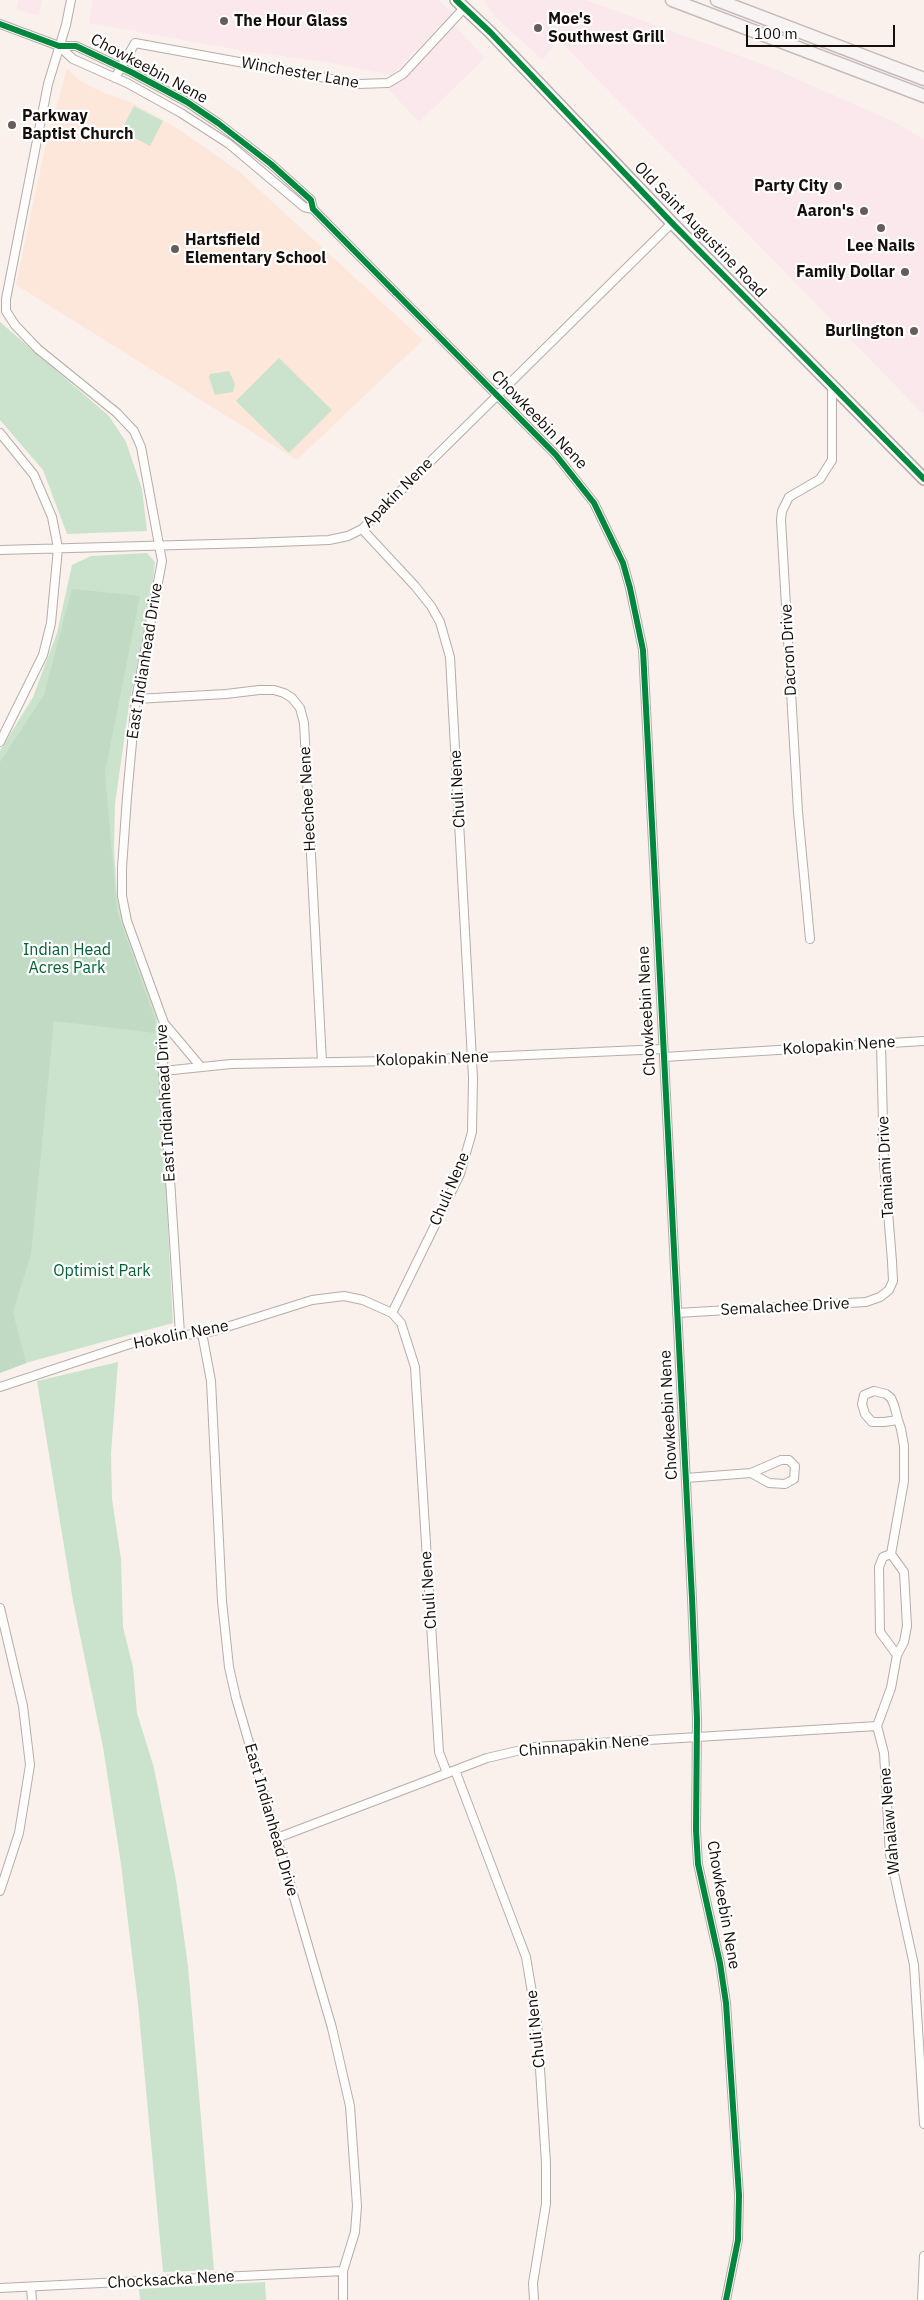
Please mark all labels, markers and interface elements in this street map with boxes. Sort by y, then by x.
place label: Moe's Southwest Grill [548,9,664,47]
place label: The Hour Glass [234,11,348,31]
marker: The Hour Glass [218,15,230,27]
scale bar [749,15,898,47]
marker: Moe's Southwest Grill [532,22,544,34]
text: 100 m [754,24,798,43]
street label: Chowkeebin Nene [87,30,211,108]
street label: Winchester Lane [240,53,360,93]
place label: Parkway Baptist Church [22,106,134,144]
marker: Parkway Baptist Church [6,119,18,131]
street label: Old Saint Augustine Road [630,158,770,302]
place label: Party City [754,176,828,196]
marker: Party City [832,180,844,192]
place label: Aaron's [797,201,854,221]
marker: Aaron's [858,205,870,217]
marker: Lee Nails [875,222,887,234]
place label: Hartsfield Elementary School [185,230,326,268]
place label: Lee Nails [847,236,915,256]
marker: Hartsfield Elementary School [169,243,181,255]
place label: Family Dollar [796,262,895,282]
marker: Family Dollar [899,266,911,278]
place label: Burlington [825,321,904,341]
marker: Burlington [908,325,920,337]
street label: Chowkeebin Nene [487,367,591,473]
street label: Apakin Nene [359,454,437,532]
street label: East Indianhead Drive [123,581,167,741]
street label: Dacron Drive [777,604,801,696]
street label: Heechee Nene [296,746,320,852]
street label: Chuli Nene [446,749,470,829]
park label: Indian Head Acres Park [23,940,111,978]
street label: Chowkeebin Nene [634,946,660,1076]
street label: East Indianhead Drive [152,1024,180,1182]
street label: Kolopakin Nene [782,1032,896,1060]
street label: Kolopakin Nene [375,1047,489,1071]
street label: Tamiami Drive [874,1116,898,1218]
street label: Chuli Nene [426,1149,474,1229]
park label: Optimist Park [53,1261,151,1281]
street label: Semalachee Drive [720,1294,850,1320]
street label: Hokolin Nene [132,1316,230,1354]
street label: Chowkeebin Nene [656,1350,682,1480]
street label: Chuli Nene [417,1550,441,1630]
street label: Chinnapakin Nene [518,1731,650,1761]
street label: East Indianhead Drive [240,1741,302,1899]
street label: Wahalaw Nene [876,1767,904,1875]
street label: Chowkeebin Nene [702,1839,744,1971]
street label: Chuli Nene [522,1989,550,2069]
street label: Chocksacka Nene [107,2267,235,2293]

